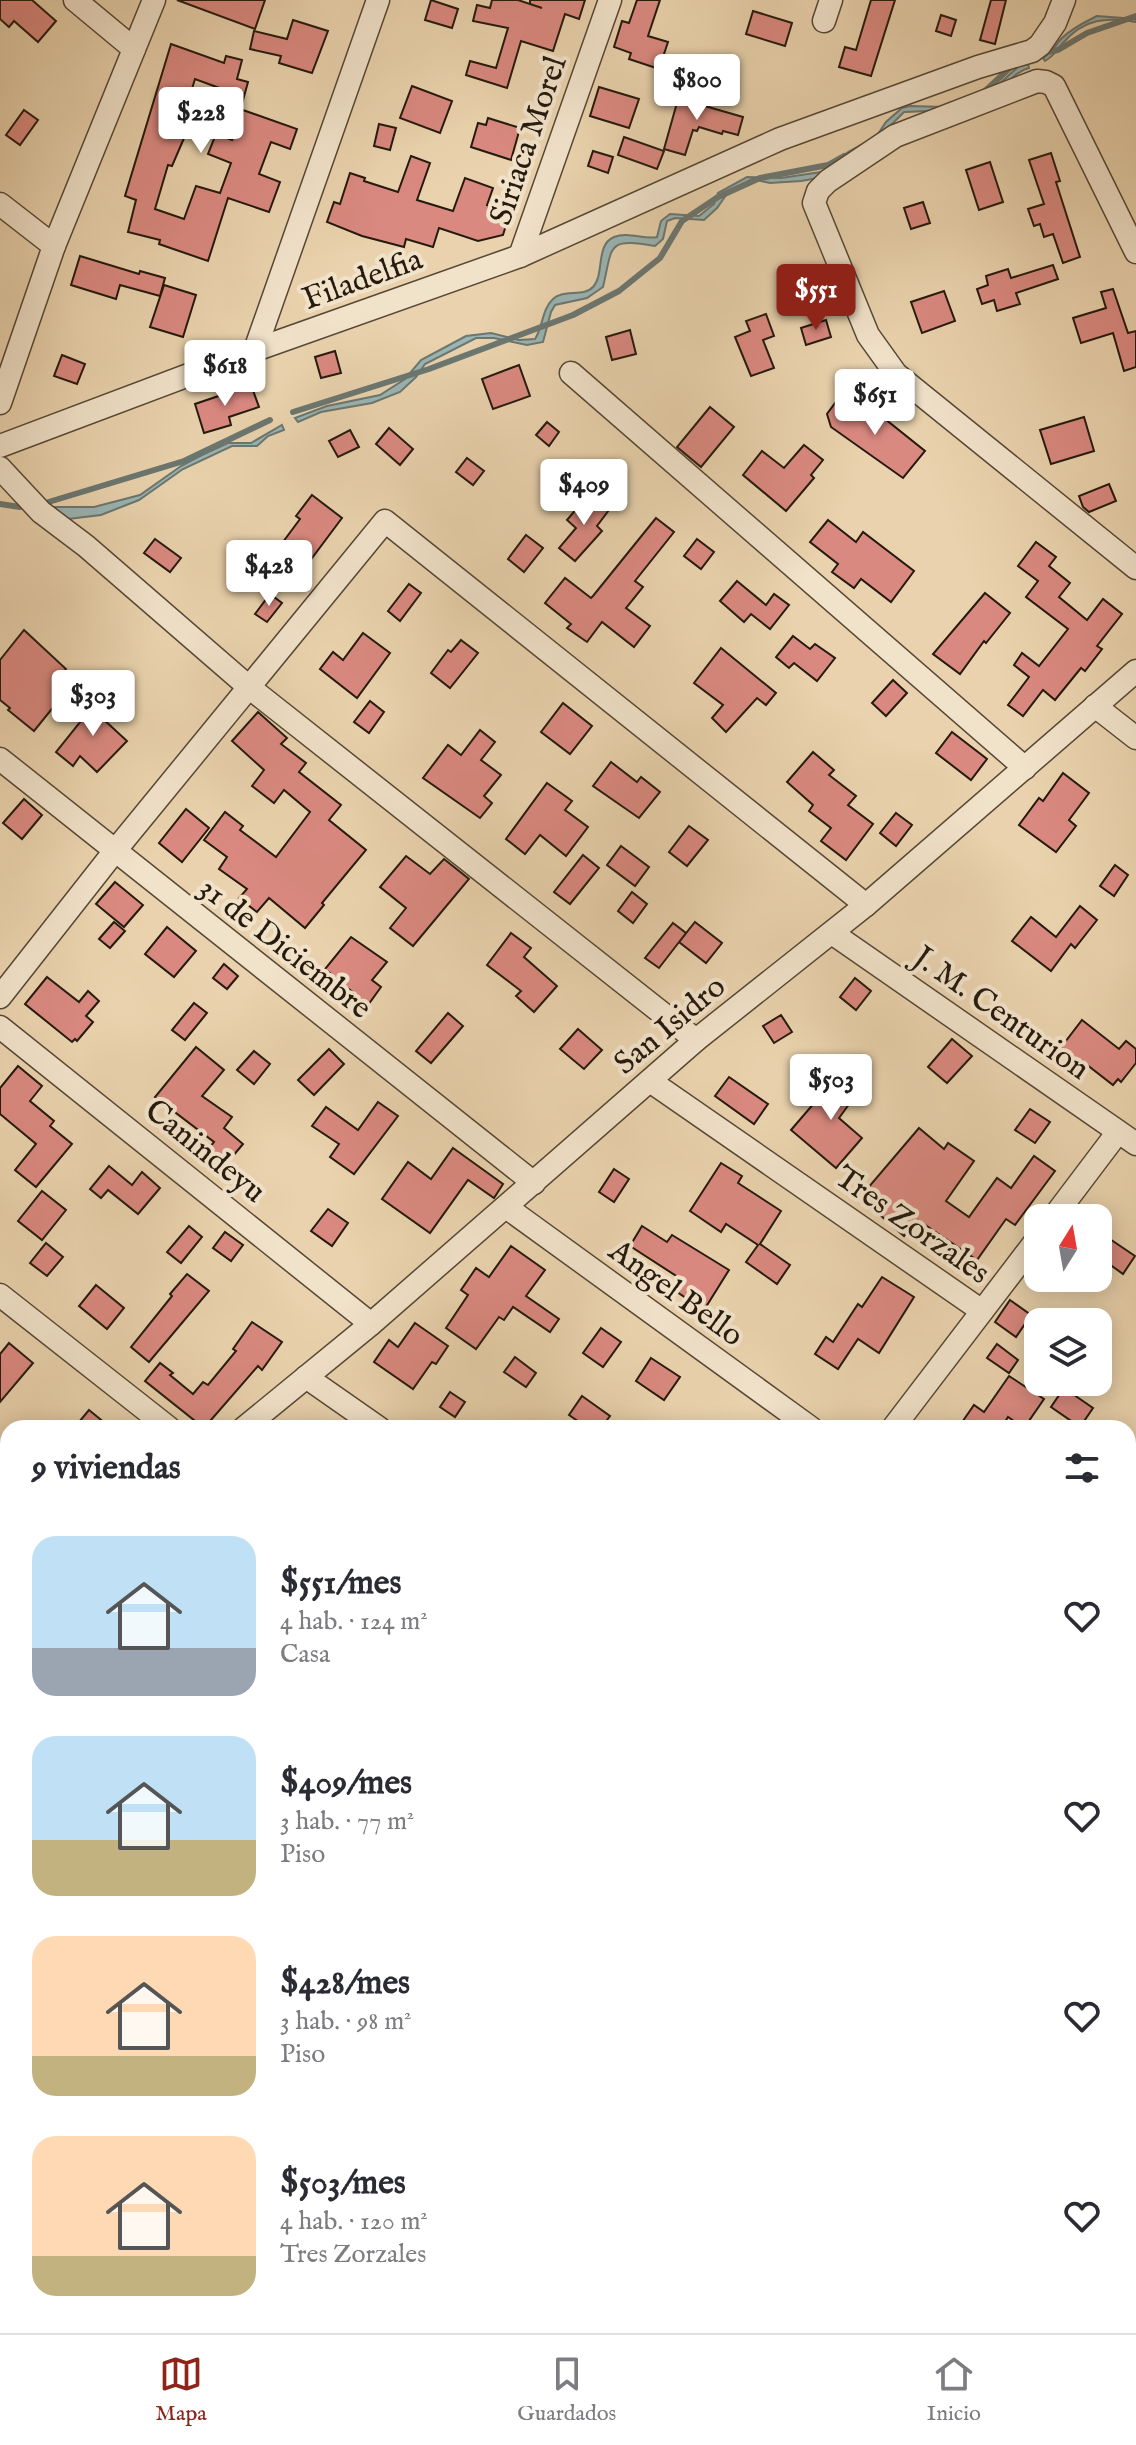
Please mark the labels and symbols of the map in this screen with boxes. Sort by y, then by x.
street label: Siriaca Morel [481,51,577,231]
pin: $800 [650,54,744,122]
pin: $228 [154,87,248,155]
street label: Filadelfia [297,240,429,321]
pin: $551 [769,264,863,332]
pin: $618 [178,340,272,408]
pin: $651 [828,369,922,437]
pin: $409 [537,459,631,527]
pin: $428 [222,540,316,608]
pin: $303 [46,670,140,738]
street label: 31 de Diciembre [190,869,379,1029]
street label: J. M. Centurion [902,936,1097,1090]
street label: San Isidro [606,967,735,1085]
pin: $503 [784,1054,878,1122]
street label: Canindeyu [136,1091,273,1213]
street label: Tres Zorzales [826,1158,997,1294]
north arrow [1024,1204,1112,1292]
street label: Angel Bello [599,1231,751,1357]

